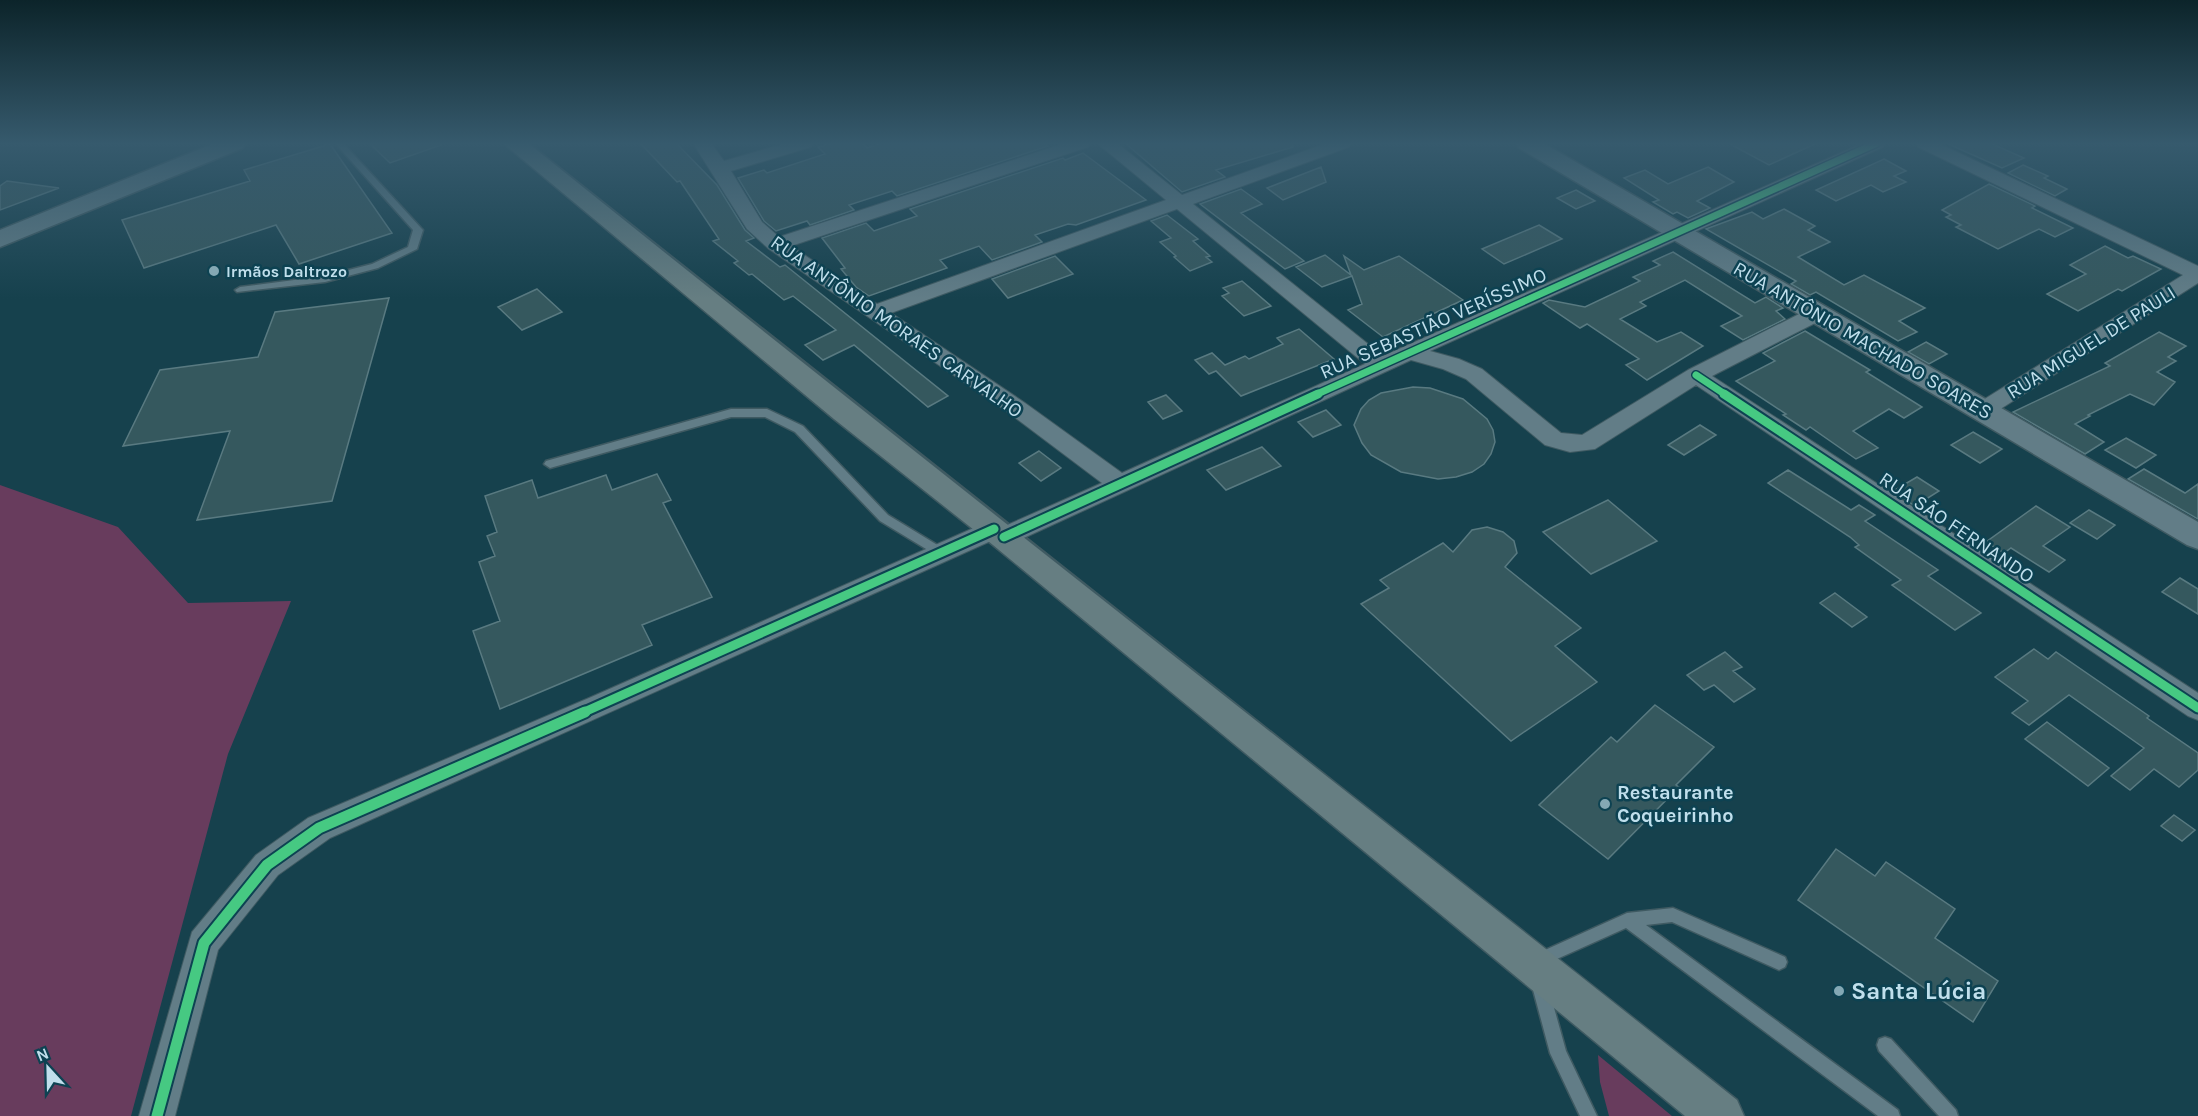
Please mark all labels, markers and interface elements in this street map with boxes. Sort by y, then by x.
street label: RUA ANTÔNIO MORAES CARVALHO [766,230,1028,422]
street label: RUA ANTÔNIO MACHADO SOARES [1729,256,1997,424]
place label: Irmãos Daltrozo [226,262,347,281]
street label: RUA SEBASTIÃO VERÍSSIMO [1316,262,1550,384]
marker: Irmãos Daltrozo [207,264,221,278]
street label: RUA MIGUEL DE PAULI [2003,281,2180,404]
street label: RUA SÃO FERNANDO [1875,467,2038,588]
place label: Restaurante Coqueirinho [1617,781,1734,827]
marker: Restaurante Coqueirinho [1598,797,1612,811]
place label: Santa Lúcia [1851,977,1986,1005]
marker: Santa Lúcia [1832,984,1846,998]
north arrow [18,1038,78,1098]
text: N [34,1044,51,1066]

